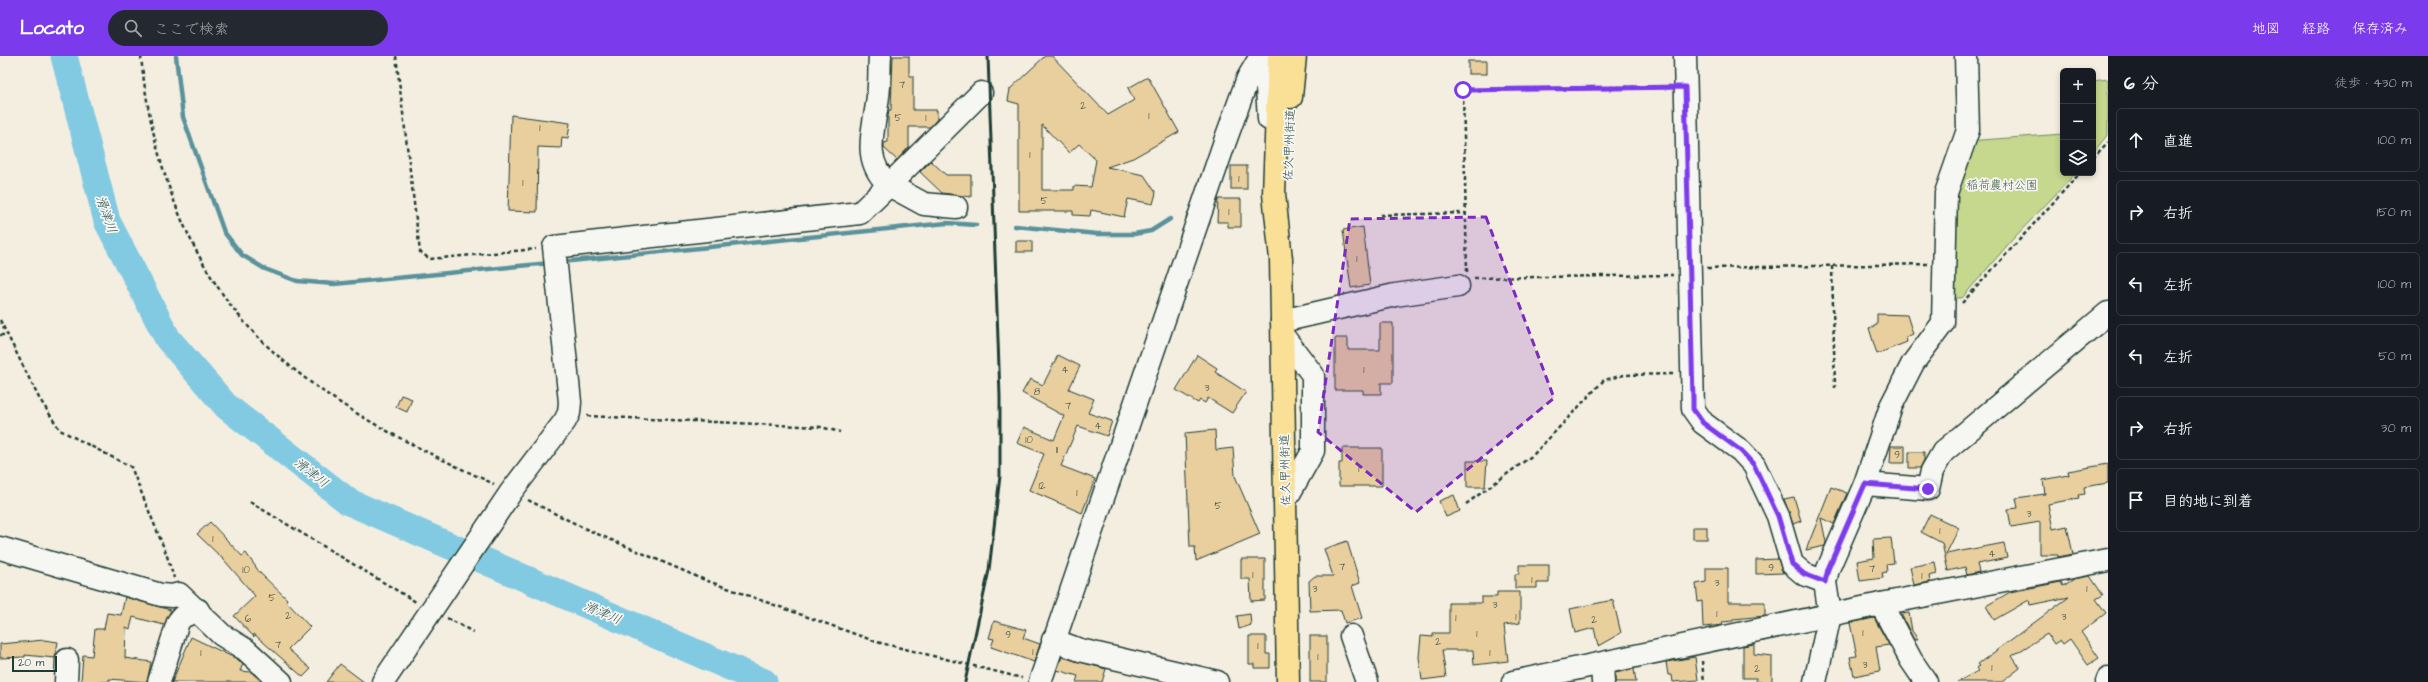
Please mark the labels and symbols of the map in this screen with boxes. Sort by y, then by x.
house number: 7 [899,78,905,92]
route start [1454,81,1472,99]
house number: 2 [1080,99,1086,113]
house number: 1 [1148,109,1150,123]
street label: 佐久甲州街道 [1280,109,1299,181]
house number: 5 [894,111,902,125]
house number: 1 [925,111,927,125]
house number: 1 [539,121,541,135]
house number: 1 [1029,148,1031,162]
house number: 1 [1238,172,1240,186]
house number: 1 [522,176,524,190]
park label: 稲荷農村公園 [1966,177,2038,194]
water label: 滑津川 [91,193,121,236]
house number: 5 [1040,194,1048,208]
house number: 1 [1228,205,1230,219]
house number: 1 [1356,252,1358,266]
house number: 4 [1062,363,1069,377]
house number: 1 [1363,363,1365,377]
house number: 3 [1204,381,1210,395]
house number: 8 [1034,385,1041,399]
house number: 7 [1065,399,1071,413]
house number: 4 [1095,419,1102,433]
house number: 10 [1025,433,1033,447]
street label: 佐久甲州街道 [1276,434,1295,506]
house number: 11 [1056,443,1059,457]
house number: 9 [1894,448,1900,462]
water label: 滑津川 [290,454,332,492]
house number: 1 [1358,462,1360,476]
house number: 12 [1038,479,1046,493]
route end [1919,480,1937,498]
house number: 1 [1076,486,1078,500]
house number: 5 [1214,499,1222,513]
house number: 3 [2026,507,2032,521]
house number: 1 [1939,524,1941,538]
house number: 1 [212,532,214,546]
house number: 4 [1989,547,1996,561]
house number: 7 [1339,560,1345,574]
house number: 9 [1768,561,1774,575]
house number: 7 [1869,562,1875,576]
house number: 10 [242,563,250,577]
house number: 1 [1252,568,1254,582]
house number: 1 [1921,569,1923,583]
house number: 1 [1531,573,1533,587]
house number: 3 [1714,576,1720,590]
house number: 3 [1312,582,1318,596]
house number: 1 [2086,582,2088,596]
house number: 5 [268,591,276,605]
water label: 滑津川 [581,597,624,629]
house number: 3 [1492,598,1498,612]
house number: 1 [1716,607,1718,621]
house number: 2 [285,609,291,623]
house number: 1 [1515,610,1517,624]
house number: 3 [2061,610,2067,624]
house number: 1 [1455,611,1457,625]
house number: 6 [245,612,252,626]
house number: 2 [1591,613,1597,627]
house number: 1 [1862,626,1864,640]
house number: 1 [1476,627,1478,641]
house number: 9 [1005,628,1011,642]
house number: 2 [1435,635,1441,649]
house number: 7 [275,638,281,652]
house number: 1 [1257,639,1259,653]
house number: 1 [1032,645,1034,659]
house number: 1 [200,646,202,660]
house number: 1 [1489,646,1491,660]
house number: 1 [1317,650,1319,664]
scale bar [12,654,57,673]
house number: 3 [1862,658,1868,672]
house number: 1 [1991,661,1993,675]
house number: 2 [1754,662,1760,676]

